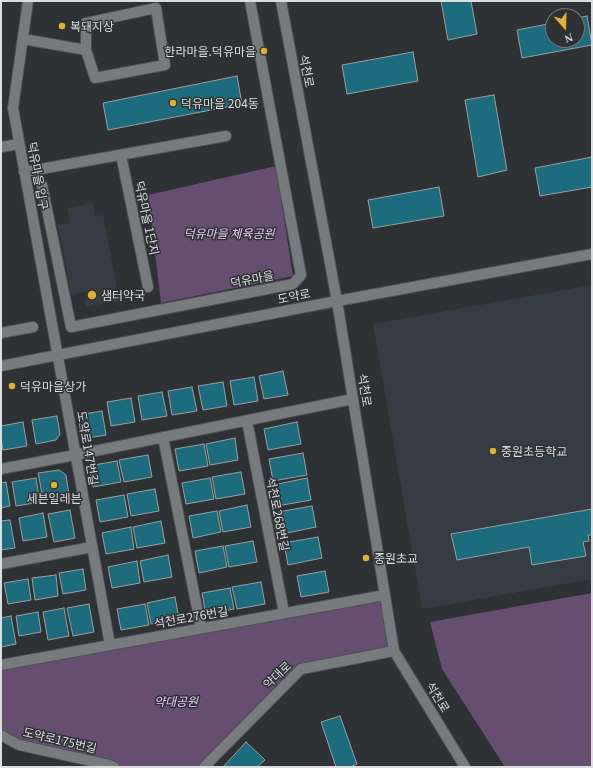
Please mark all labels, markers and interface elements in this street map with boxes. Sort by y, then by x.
north arrow [545,8,585,48]
place label: 복돼지상 [70,19,114,33]
marker: 복돼지상 [57,21,67,31]
text: N [563,31,575,45]
place label: 한라마을.덕유마을 [164,44,256,58]
marker: 한라마을.덕유마을 [259,46,269,56]
street label: 석천로 [297,53,317,89]
place label: 덕유마을 204동 [181,96,259,110]
marker: 덕유마을 204동 [168,98,178,108]
street label: 덕유마을 입구 [25,141,51,211]
street label: 덕유마을 1단지 [132,180,162,256]
park label: 덕유마을 체육공원 [183,226,275,240]
street label: 덕유마을 [229,268,275,290]
street label: 도약로 [276,286,312,306]
place label: 샘터약국 [101,288,145,302]
marker: 샘터약국 [86,289,98,301]
street label: 석천로 [355,373,375,407]
place label: 덕유마을상가 [20,379,86,393]
marker: 덕유마을상가 [7,381,17,391]
street label: 도약로147번길 [74,410,102,486]
place label: 중원초등학교 [501,444,567,458]
marker: 중원초등학교 [488,446,498,456]
street label: 석천로268번길 [264,476,292,552]
marker: 세븐일레븐 [49,480,59,490]
place label: 세븐일레븐 [26,491,82,505]
place label: 중원초교 [374,551,418,565]
marker: 중원초교 [361,553,371,563]
street label: 석천로276번길 [153,603,229,631]
street label: 약대로 [260,658,294,692]
street label: 석천로 [423,679,453,715]
park label: 약대공원 [154,694,198,708]
street label: 도약로175번길 [22,725,98,755]

